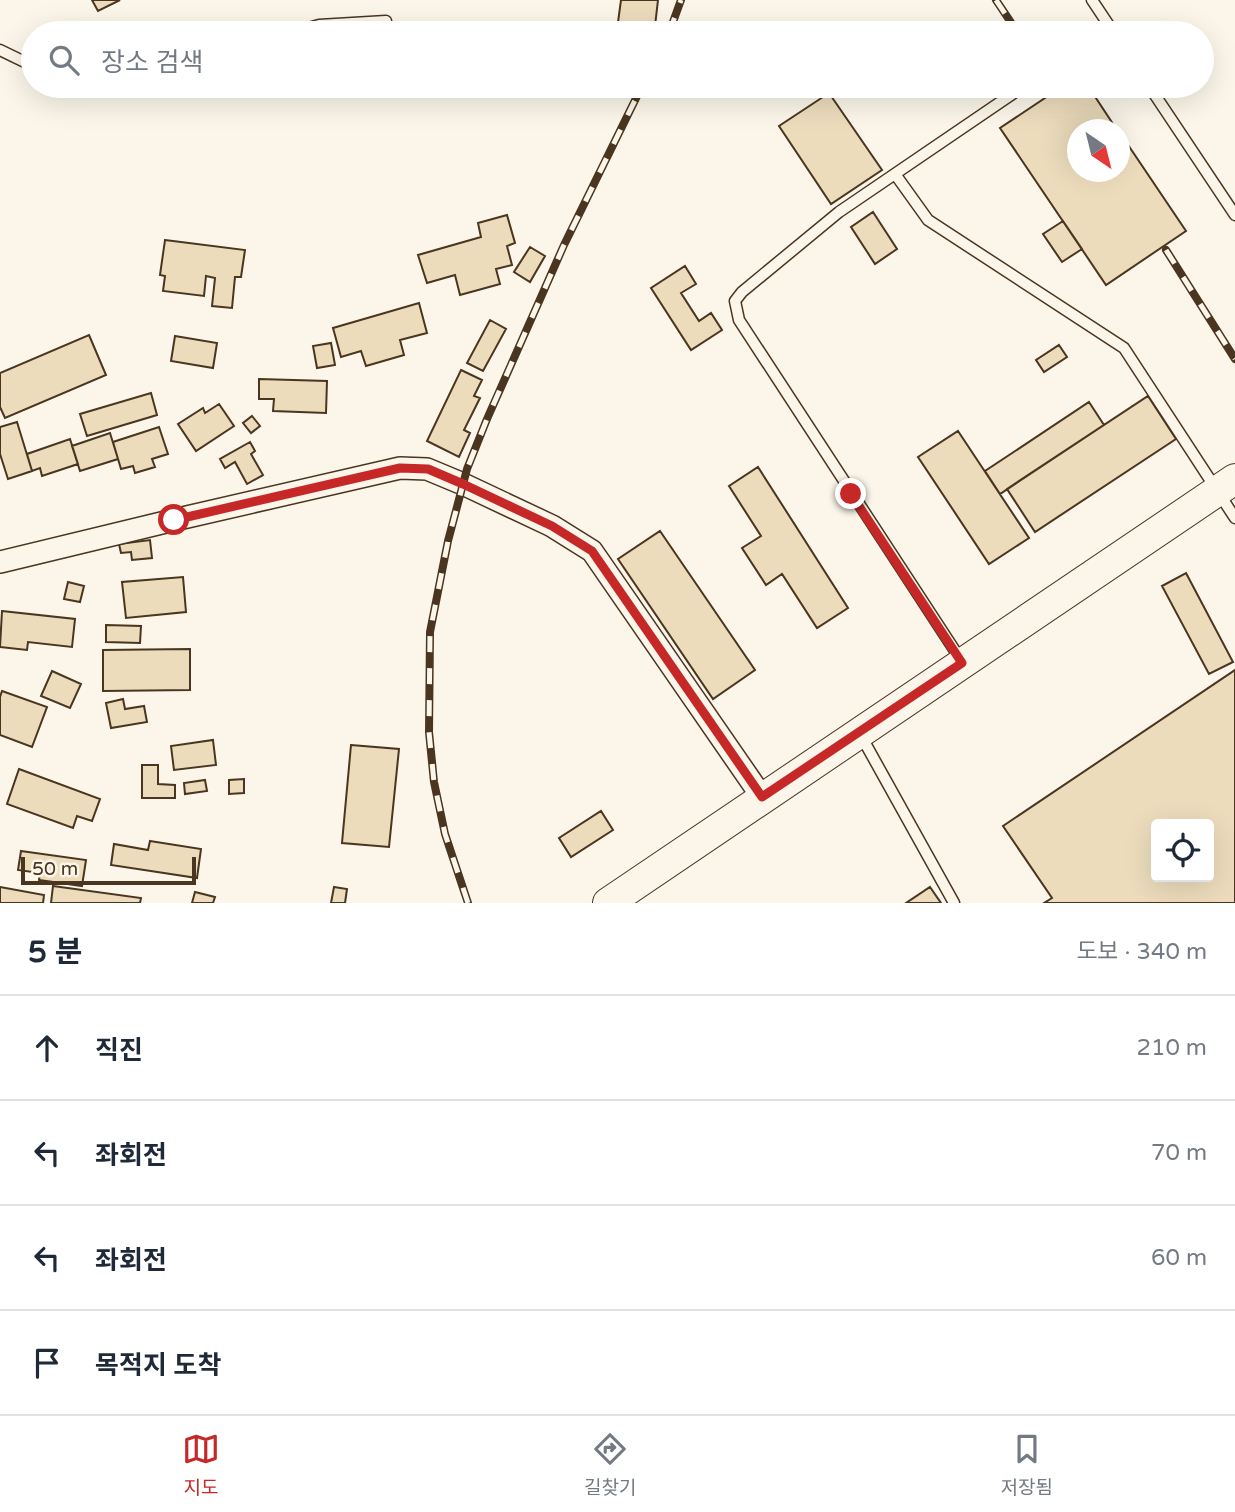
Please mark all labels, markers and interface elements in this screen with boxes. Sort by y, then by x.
search box [21,21,1214,98]
icon: search [45,41,83,79]
text: 장소 검색 [101,47,203,78]
north arrow [1067,119,1130,182]
route end [835,478,866,509]
route start [158,504,189,535]
map controls [1151,819,1214,882]
button: locate [1151,819,1214,882]
scale bar [21,854,196,886]
text: 50 m [32,858,78,880]
text: 5 분 [28,934,82,971]
text: 도보 · 340 m [1076,938,1207,966]
icon: ahead [28,1029,66,1067]
text: 210 m [1137,1034,1207,1062]
text: 직진 [95,1035,143,1066]
icon: left [28,1134,66,1172]
text: 70 m [1151,1139,1207,1167]
text: 좌회전 [95,1140,167,1171]
icon: left [28,1239,66,1277]
text: 60 m [1151,1244,1207,1272]
text: 좌회전 [95,1245,167,1276]
icon: arrive [28,1344,66,1382]
text: 목적지 도착 [95,1350,221,1381]
tab: 지도 [182,1430,220,1499]
tab: 길찾기 [584,1430,637,1499]
tab: 저장됨 [1001,1430,1053,1499]

